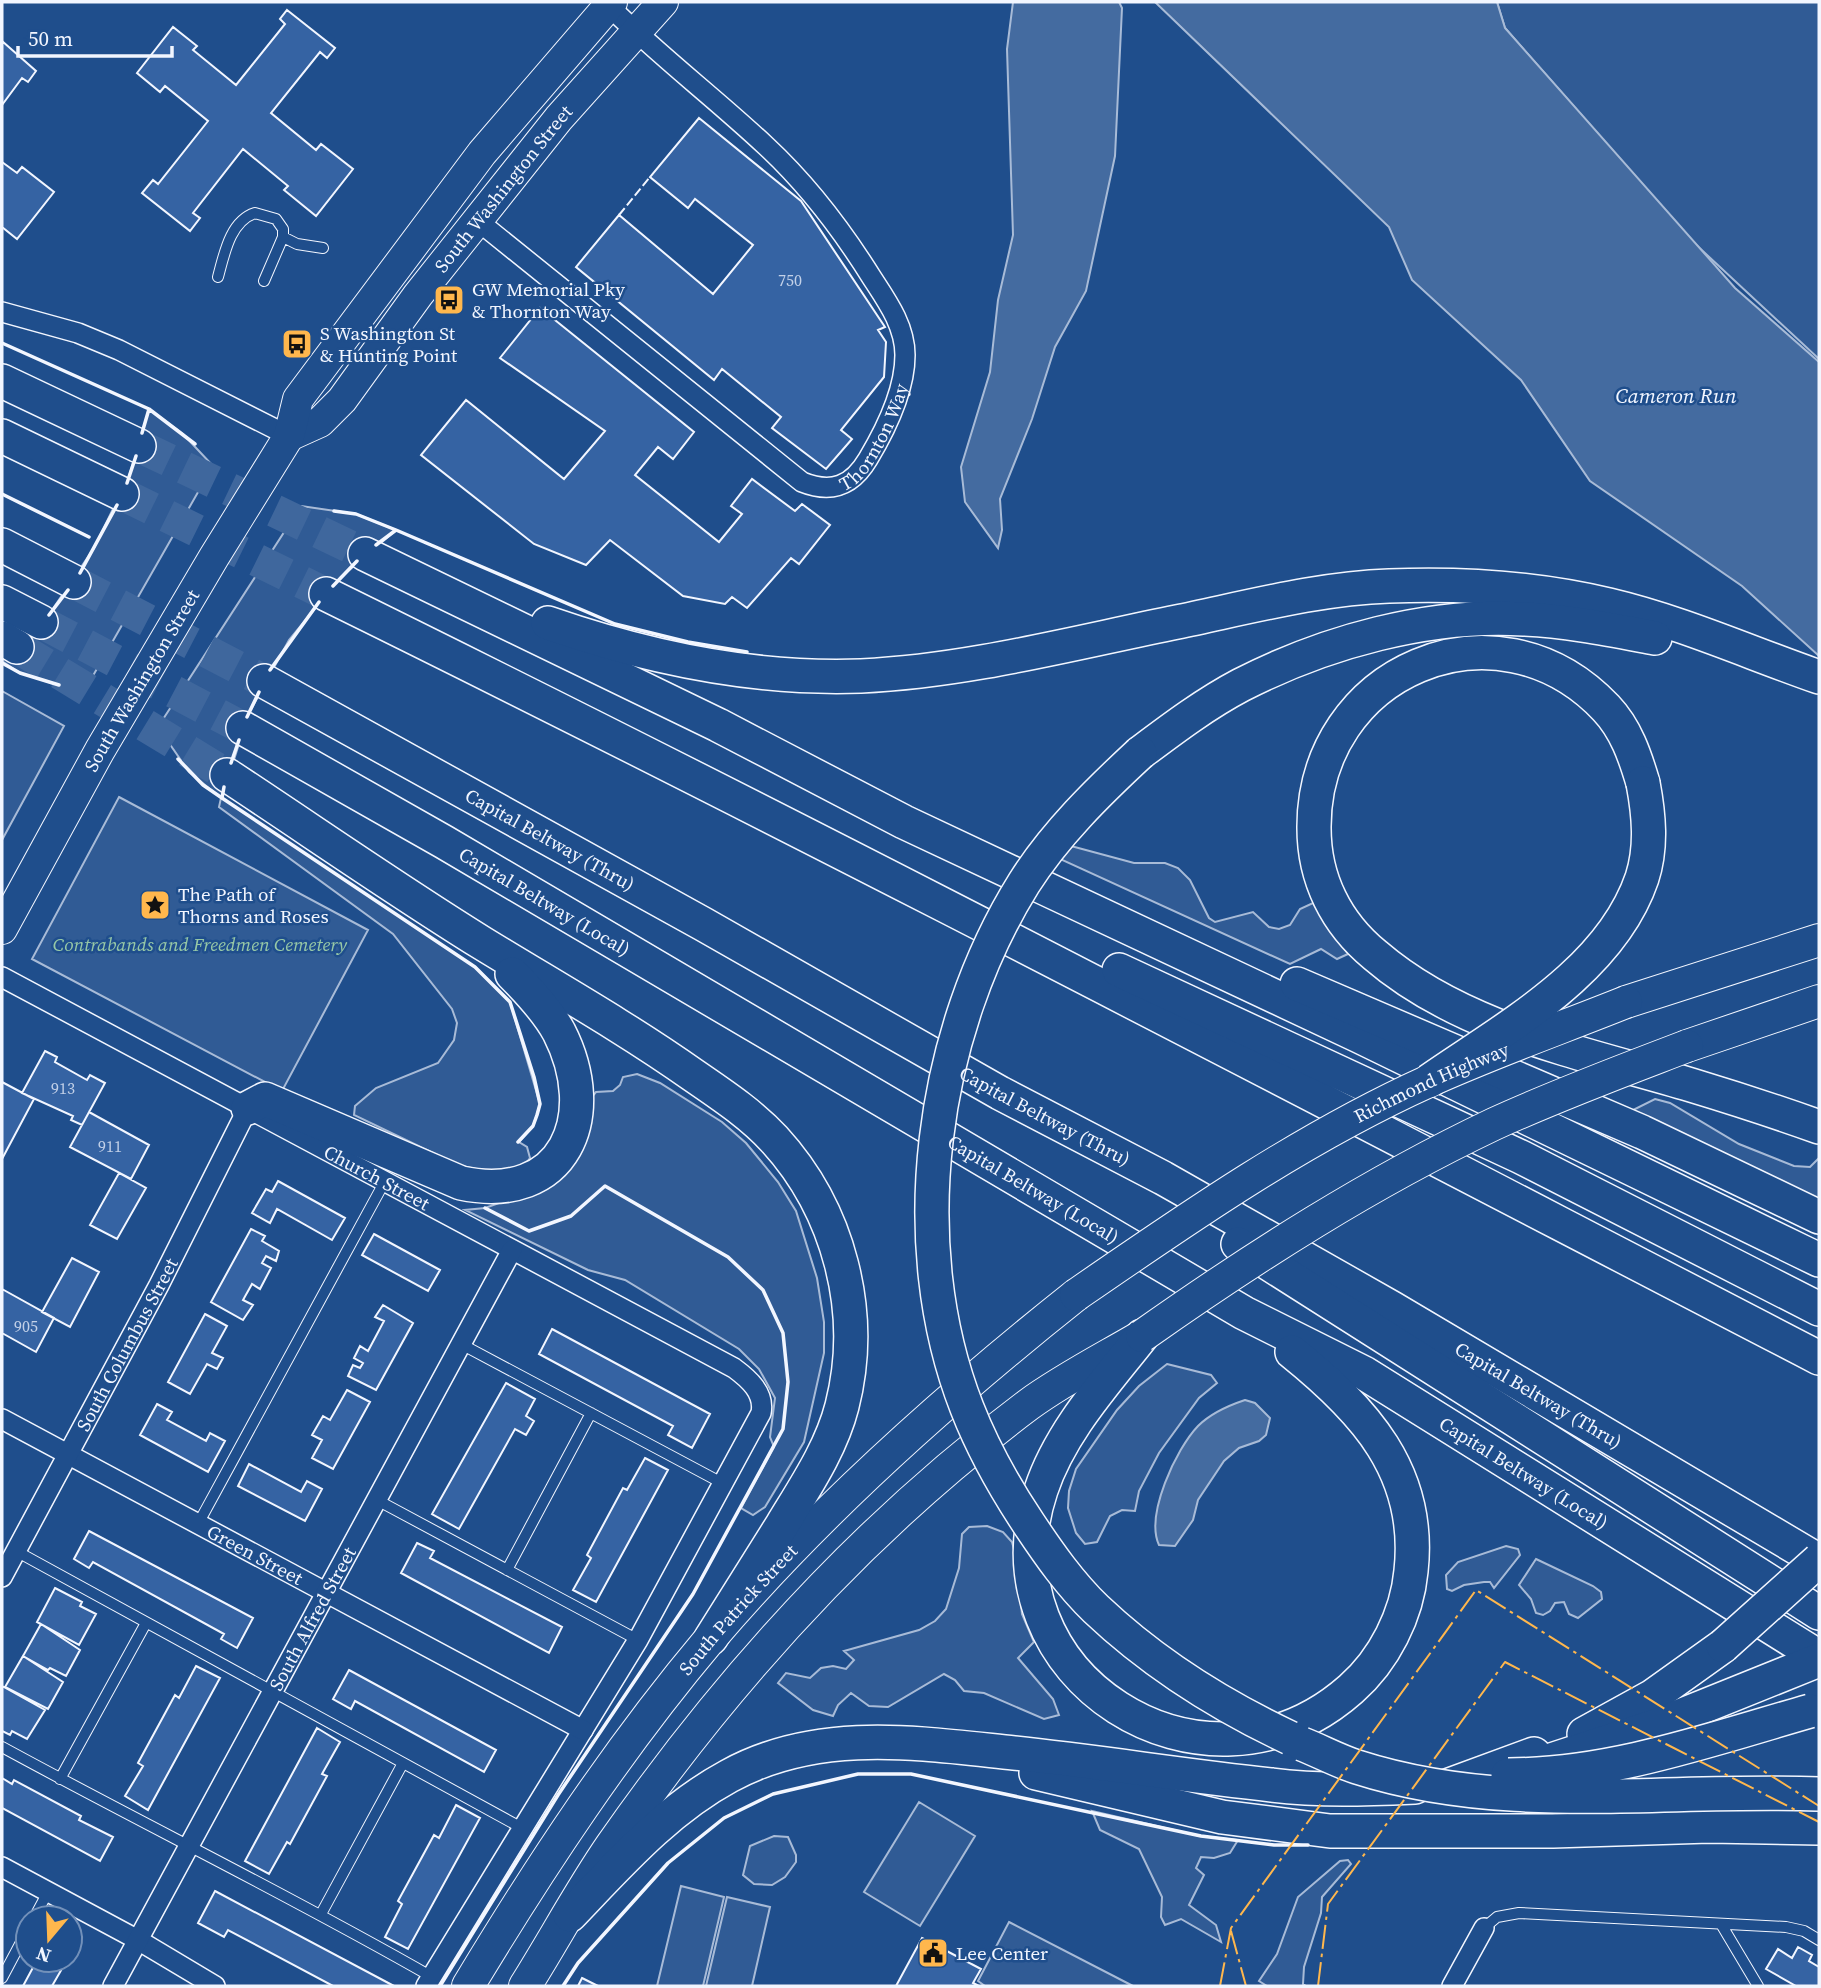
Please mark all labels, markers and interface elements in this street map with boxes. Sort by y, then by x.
scale bar [18,14,172,58]
text: 50 m [28,24,73,53]
street label: South Washington Street [428,99,578,278]
house number: 750 [778,269,802,291]
place label: GW Memorial Pky & Thornton Way [472,276,625,324]
bus stop icon: GW Memorial Pky & Thornton Way [432,283,466,317]
place label: S Washington St & Hunting Point [320,320,458,368]
bus stop icon: S Washington St & Hunting Point [280,327,314,361]
street label: Thornton Way [834,380,914,497]
water label: Cameron Run [1615,381,1737,410]
street label: South Washington Street [78,584,206,776]
street label: Capital Beltway (Thru) [461,782,640,897]
street label: Capital Beltway (Local) [454,841,635,962]
place label: The Path of Thorns and Roses [178,881,329,929]
place icon: The Path of Thorns and Roses [138,888,172,922]
park label: Contrabands and Freedmen Cemetery [53,931,348,957]
street label: Richmond Highway [1349,1036,1513,1129]
street label: Capital Beltway (Thru) [955,1060,1135,1172]
house number: 913 [51,1077,75,1099]
street label: Capital Beltway (Local) [943,1128,1124,1250]
house number: 911 [98,1135,122,1157]
street label: Church Street [319,1138,435,1217]
street label: South Columbus Street [70,1253,184,1436]
house number: 905 [14,1315,38,1337]
street label: Capital Beltway (Thru) [1450,1335,1627,1454]
street label: Capital Beltway (Local) [1434,1410,1613,1535]
street label: Green Street [202,1518,308,1591]
street label: South Patrick Street [673,1538,803,1680]
street label: South Alfred Street [263,1541,362,1695]
north arrow [14,1904,84,1974]
public building icon: Lee Center [916,1936,950,1970]
text: N [33,1940,54,1970]
place label: Lee Center [956,1940,1048,1966]

